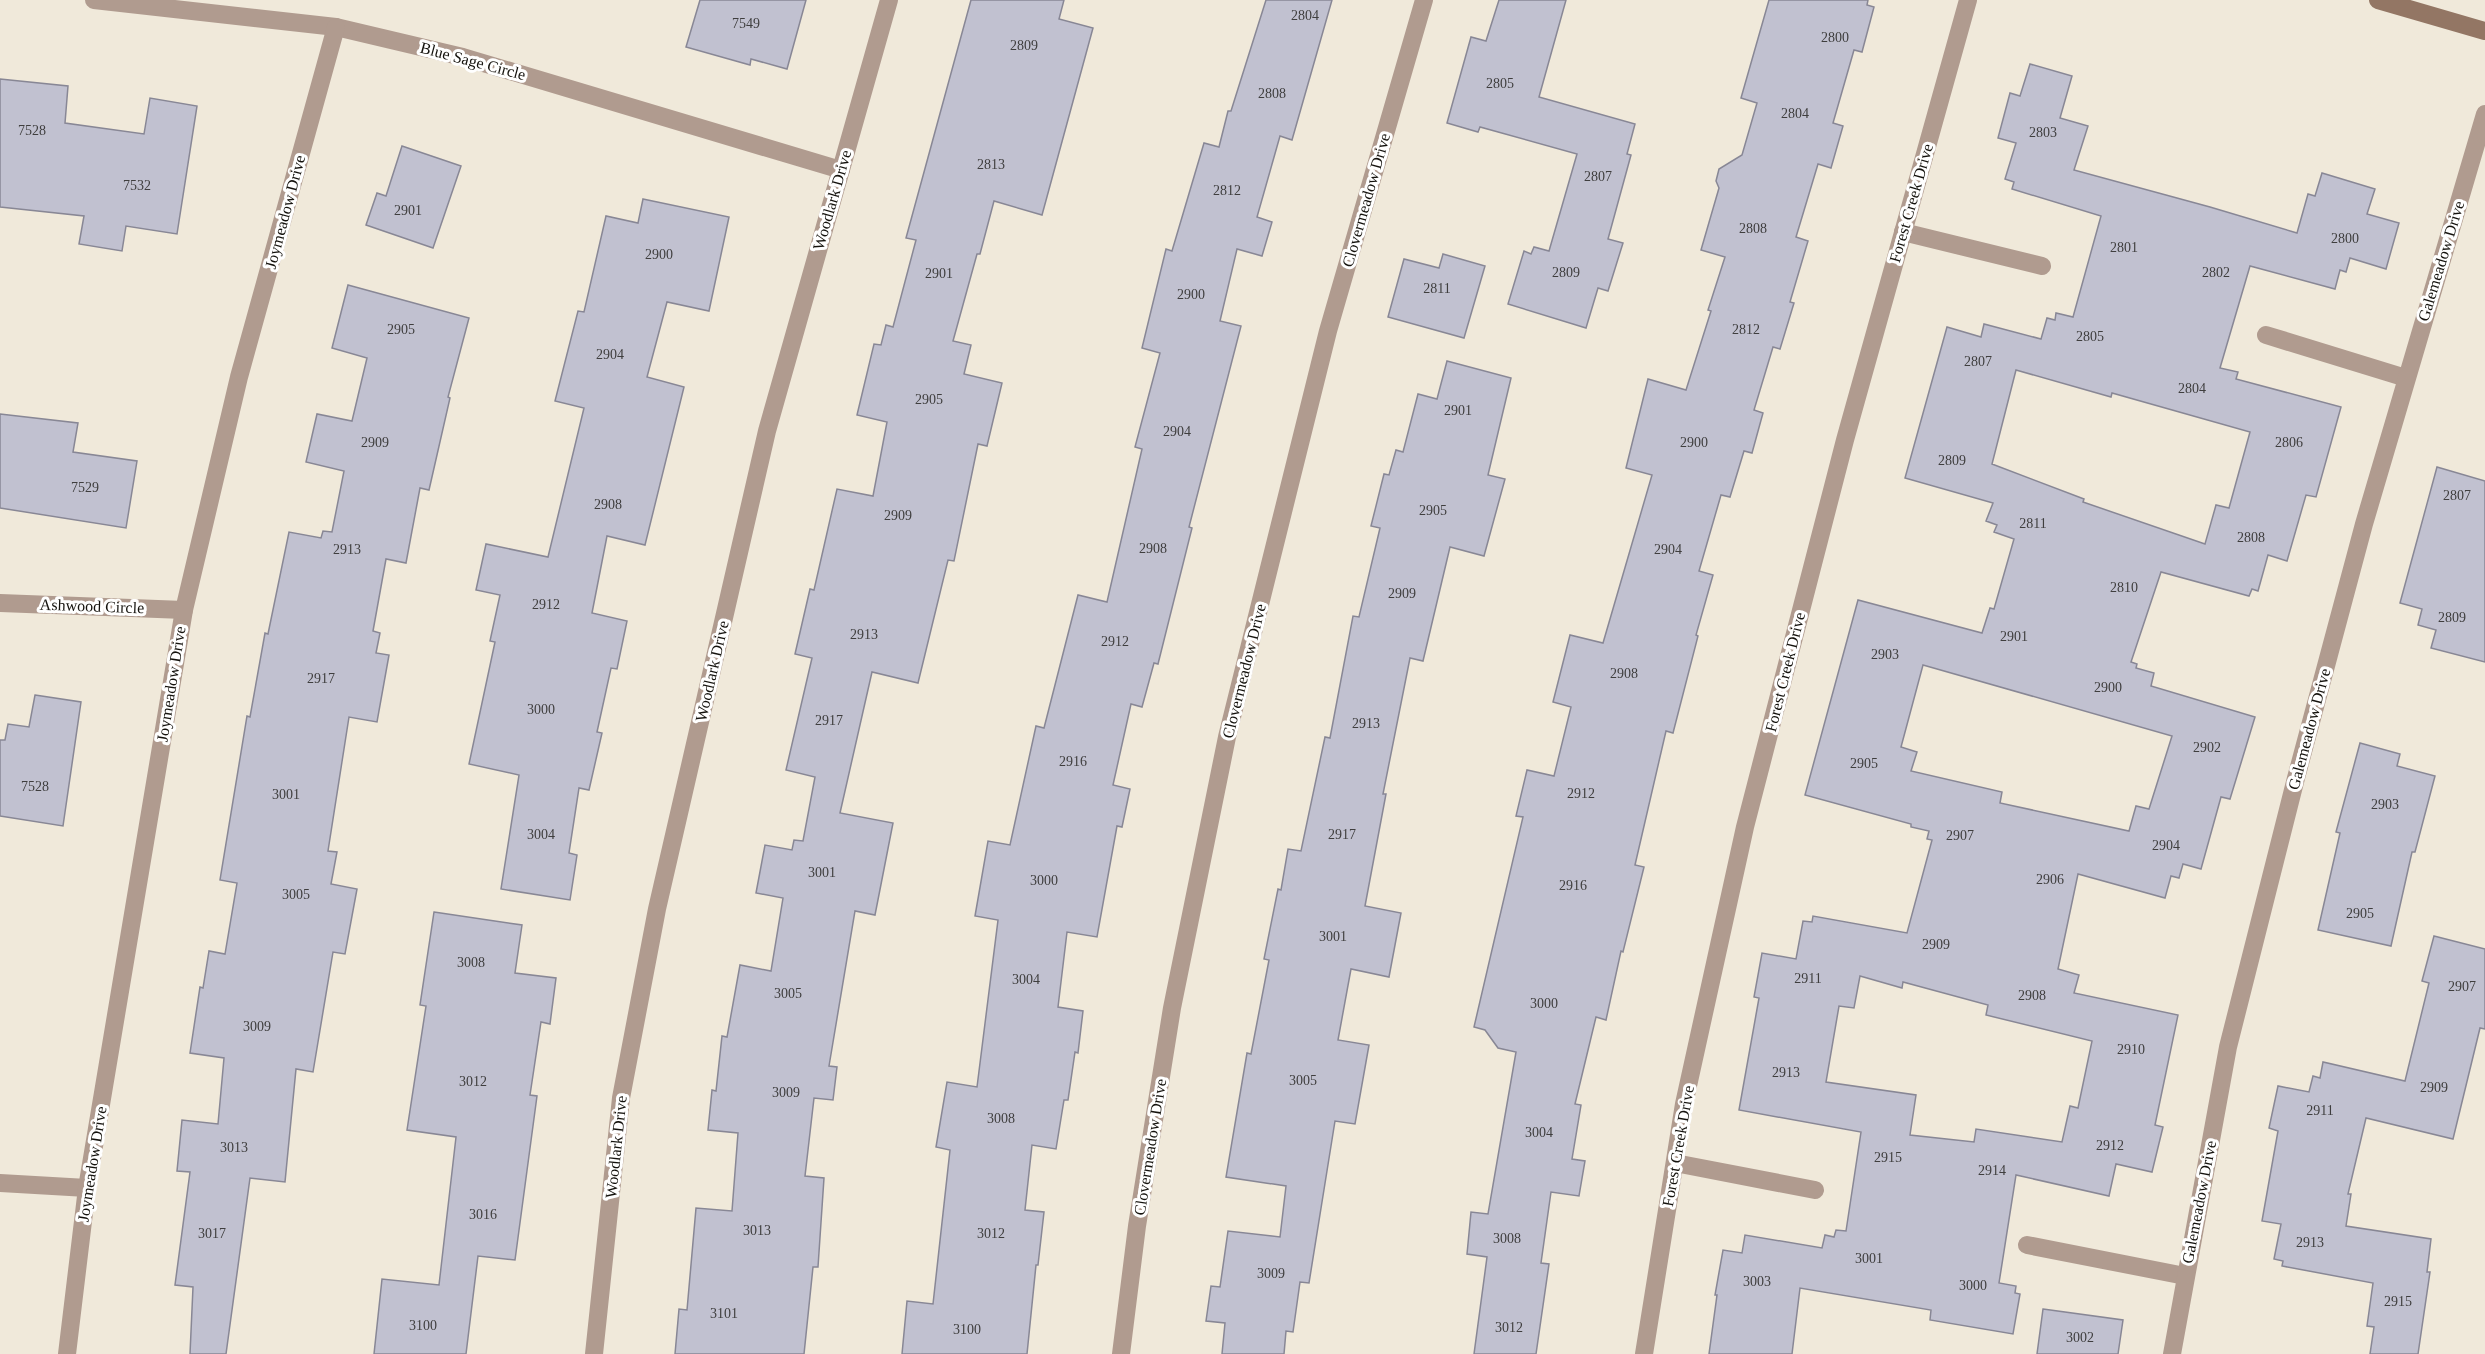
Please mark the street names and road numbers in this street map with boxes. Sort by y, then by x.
street label: Blue Sage Circle [418,39,528,84]
street label: Clovermeadow Drive [1339,131,1393,269]
street label: Forest Creek Drive [1886,142,1936,264]
street label: Woodlark Drive [810,148,854,252]
street label: Joymeadow Drive [262,153,309,271]
street label: Galemeadow Drive [2415,199,2467,323]
street label: Ashwood Circle [40,596,144,616]
street label: Clovermeadow Drive [1219,602,1269,740]
street label: Forest Creek Drive [1762,610,1808,734]
street label: Woodlark Drive [692,619,732,723]
street label: Joymeadow Drive [153,625,190,743]
street label: Galemeadow Drive [2285,667,2333,791]
street label: Clovermeadow Drive [1131,1077,1169,1217]
street label: Forest Creek Drive [1659,1084,1697,1208]
street label: Woodlark Drive [602,1095,630,1199]
street label: Joymeadow Drive [74,1105,111,1223]
street label: Galemeadow Drive [2179,1139,2219,1265]

